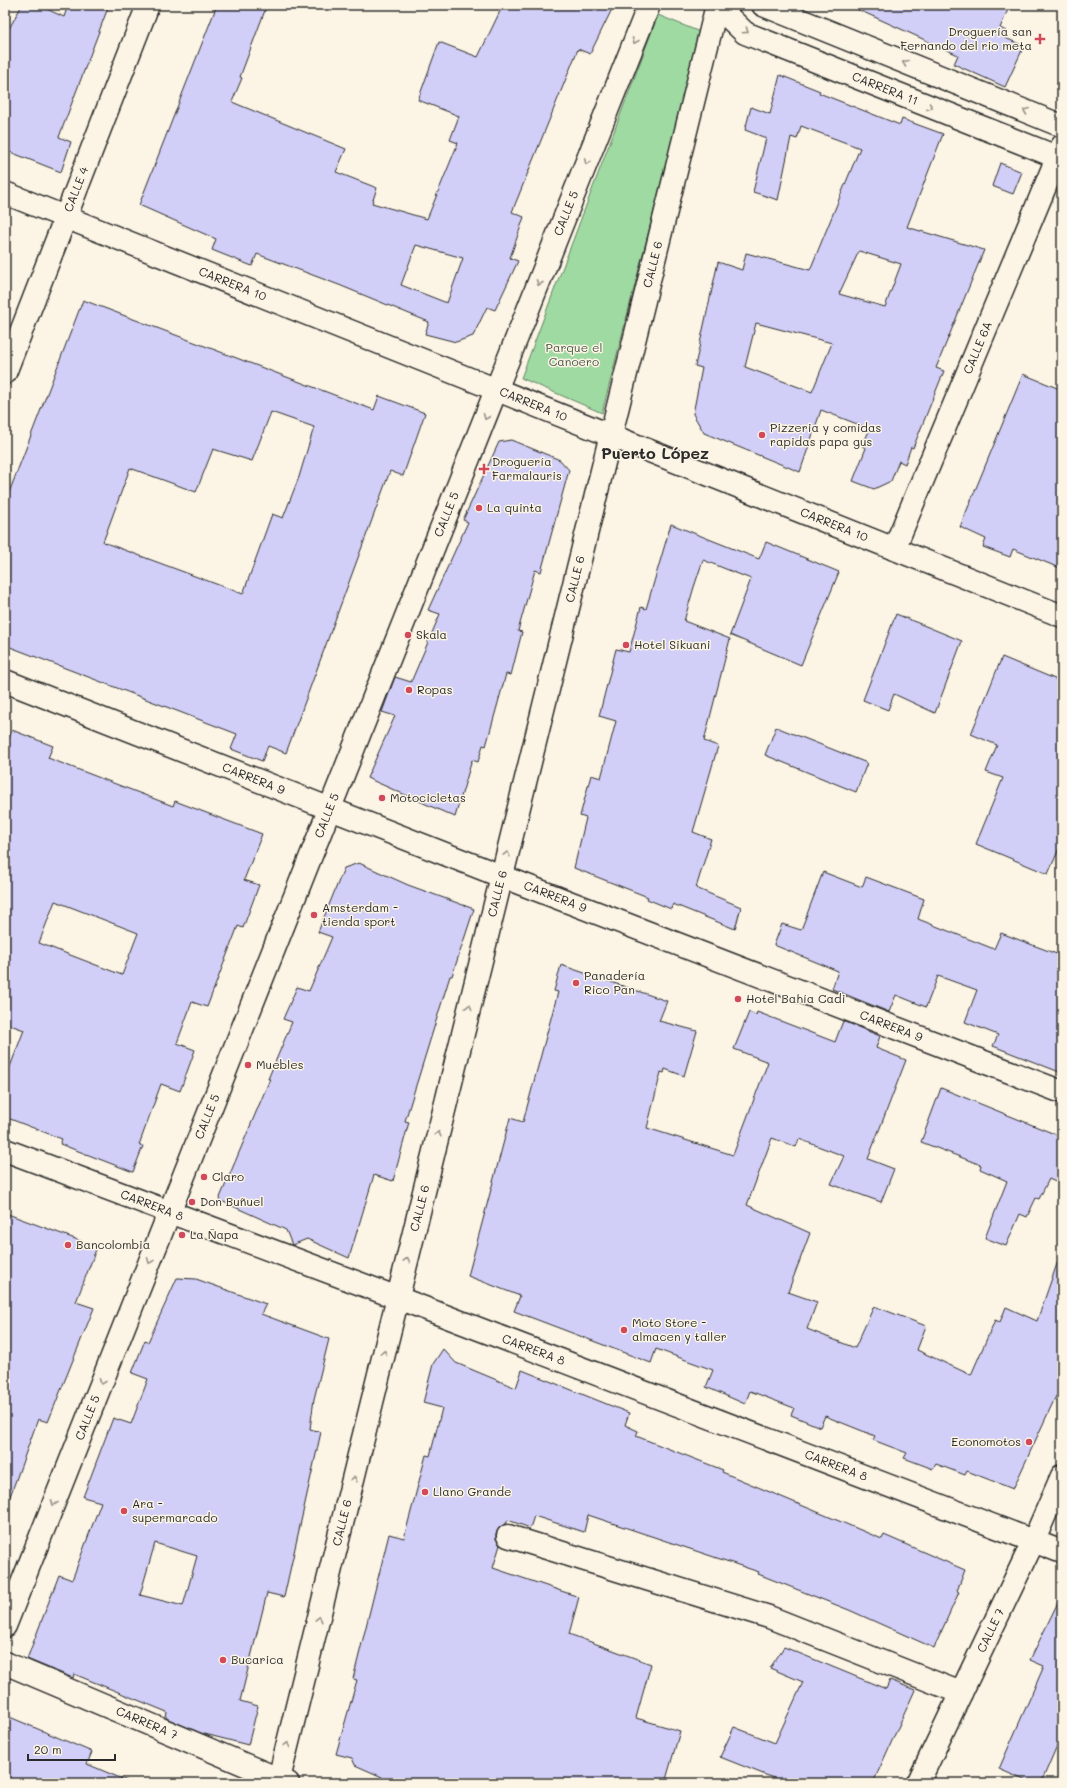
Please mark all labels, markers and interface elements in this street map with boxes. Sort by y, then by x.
place label: Droguería san Fernando del rio meta [900,23,1032,53]
one-way arrow [741,27,748,34]
marker: Droguería san Fernando del rio meta [1035,34,1045,44]
one-way arrow [632,37,640,45]
one-way arrow [902,59,909,67]
street label: CARRERA 11 [850,67,921,108]
one-way arrow [927,102,934,110]
one-way arrow [1022,108,1029,116]
one-way arrow [584,158,592,166]
street label: CALLE 4 [59,164,91,214]
street label: CALLE 5 [549,188,581,238]
street label: CALLE 6 [638,239,665,289]
street label: CARRERA 10 [197,262,270,304]
one-way arrow [536,279,544,286]
street label: CALLE 6A [959,319,995,376]
park label: Parque el Canoero [546,339,602,369]
street label: CARRERA 10 [497,383,571,424]
one-way arrow [483,412,491,420]
place label: Pizzeria y comidas rapidas papa gus [770,419,881,449]
marker: Pizzeria y comidas rapidas papa gus [757,430,767,440]
district label: Puerto López [601,442,709,463]
place label: Droguería Farmalauris [492,453,562,483]
marker: Droguería Farmalauris [479,464,489,474]
street label: CALLE 5 [429,489,462,539]
place label: La quinta [487,499,542,515]
marker: La quinta [474,503,484,513]
street label: CARRERA 10 [798,503,871,545]
street label: CALLE 6 [561,554,588,604]
place label: Skala [416,626,447,642]
marker: Skala [403,630,413,640]
place label: Hotel Sikuani [634,636,710,652]
marker: Hotel Sikuani [621,640,631,650]
place label: Ropas [417,681,453,697]
marker: Ropas [404,685,414,695]
street label: CARRERA 9 [220,758,288,797]
place label: Motocicletas [390,789,466,805]
street label: CALLE 5 [310,790,342,840]
marker: Motocicletas [377,793,387,803]
one-way arrow [502,851,511,858]
street label: CALLE 6 [483,868,510,918]
street label: CARRERA 9 [522,877,589,915]
place label: Amsterdam - tienda sport [322,899,398,929]
marker: Amsterdam - tienda sport [309,910,319,920]
place label: Panadería Rico Pan [584,967,645,997]
marker: Panadería Rico Pan [571,978,581,988]
place label: Hotel Bahía Cadi [746,990,845,1006]
marker: Hotel Bahía Cadi [733,994,743,1004]
one-way arrow [465,1004,473,1011]
street label: CARRERA 9 [858,1006,925,1045]
place label: Muebles [256,1056,304,1072]
marker: Muebles [243,1060,253,1070]
street label: CALLE 5 [190,1091,223,1141]
one-way arrow [433,1130,442,1137]
place label: Claro [212,1168,244,1184]
marker: Claro [199,1172,209,1182]
street label: CALLE 6 [405,1183,432,1233]
street label: CARRERA 8 [118,1185,186,1224]
place label: Don Buñuel [200,1193,264,1209]
marker: Don Buñuel [187,1197,197,1207]
place label: La Ñapa [190,1226,239,1242]
marker: La Ñapa [177,1230,187,1240]
place label: Bancolombia [76,1236,150,1252]
marker: Bancolombia [63,1240,73,1250]
one-way arrow [402,1257,411,1264]
one-way arrow [147,1258,155,1265]
place label: Moto Store - almacen y taller [632,1314,727,1344]
marker: Moto Store - almacen y taller [619,1325,629,1335]
street label: CARRERA 8 [500,1330,568,1368]
one-way arrow [380,1350,388,1356]
one-way arrow [99,1378,107,1385]
street label: CALLE 5 [71,1393,103,1442]
place label: Economotos [951,1433,1021,1449]
marker: Economotos [1024,1437,1034,1447]
street label: CARRERA 8 [803,1445,870,1484]
one-way arrow [349,1476,357,1483]
place label: Llano Grande [433,1483,511,1499]
marker: Llano Grande [420,1487,430,1497]
place label: Ara - supermarcado [132,1495,218,1525]
street label: CALLE 6 [328,1498,355,1548]
one-way arrow [51,1499,59,1506]
marker: Ara - supermarcado [119,1506,129,1516]
street label: CALLE 7 [973,1605,1007,1655]
one-way arrow [314,1616,323,1623]
place label: Bucarica [231,1651,284,1667]
marker: Bucarica [218,1655,228,1665]
street label: CARRERA 7 [114,1702,181,1743]
scale bar [28,1736,115,1762]
text: 20 m [34,1741,62,1757]
one-way arrow [283,1742,291,1748]

